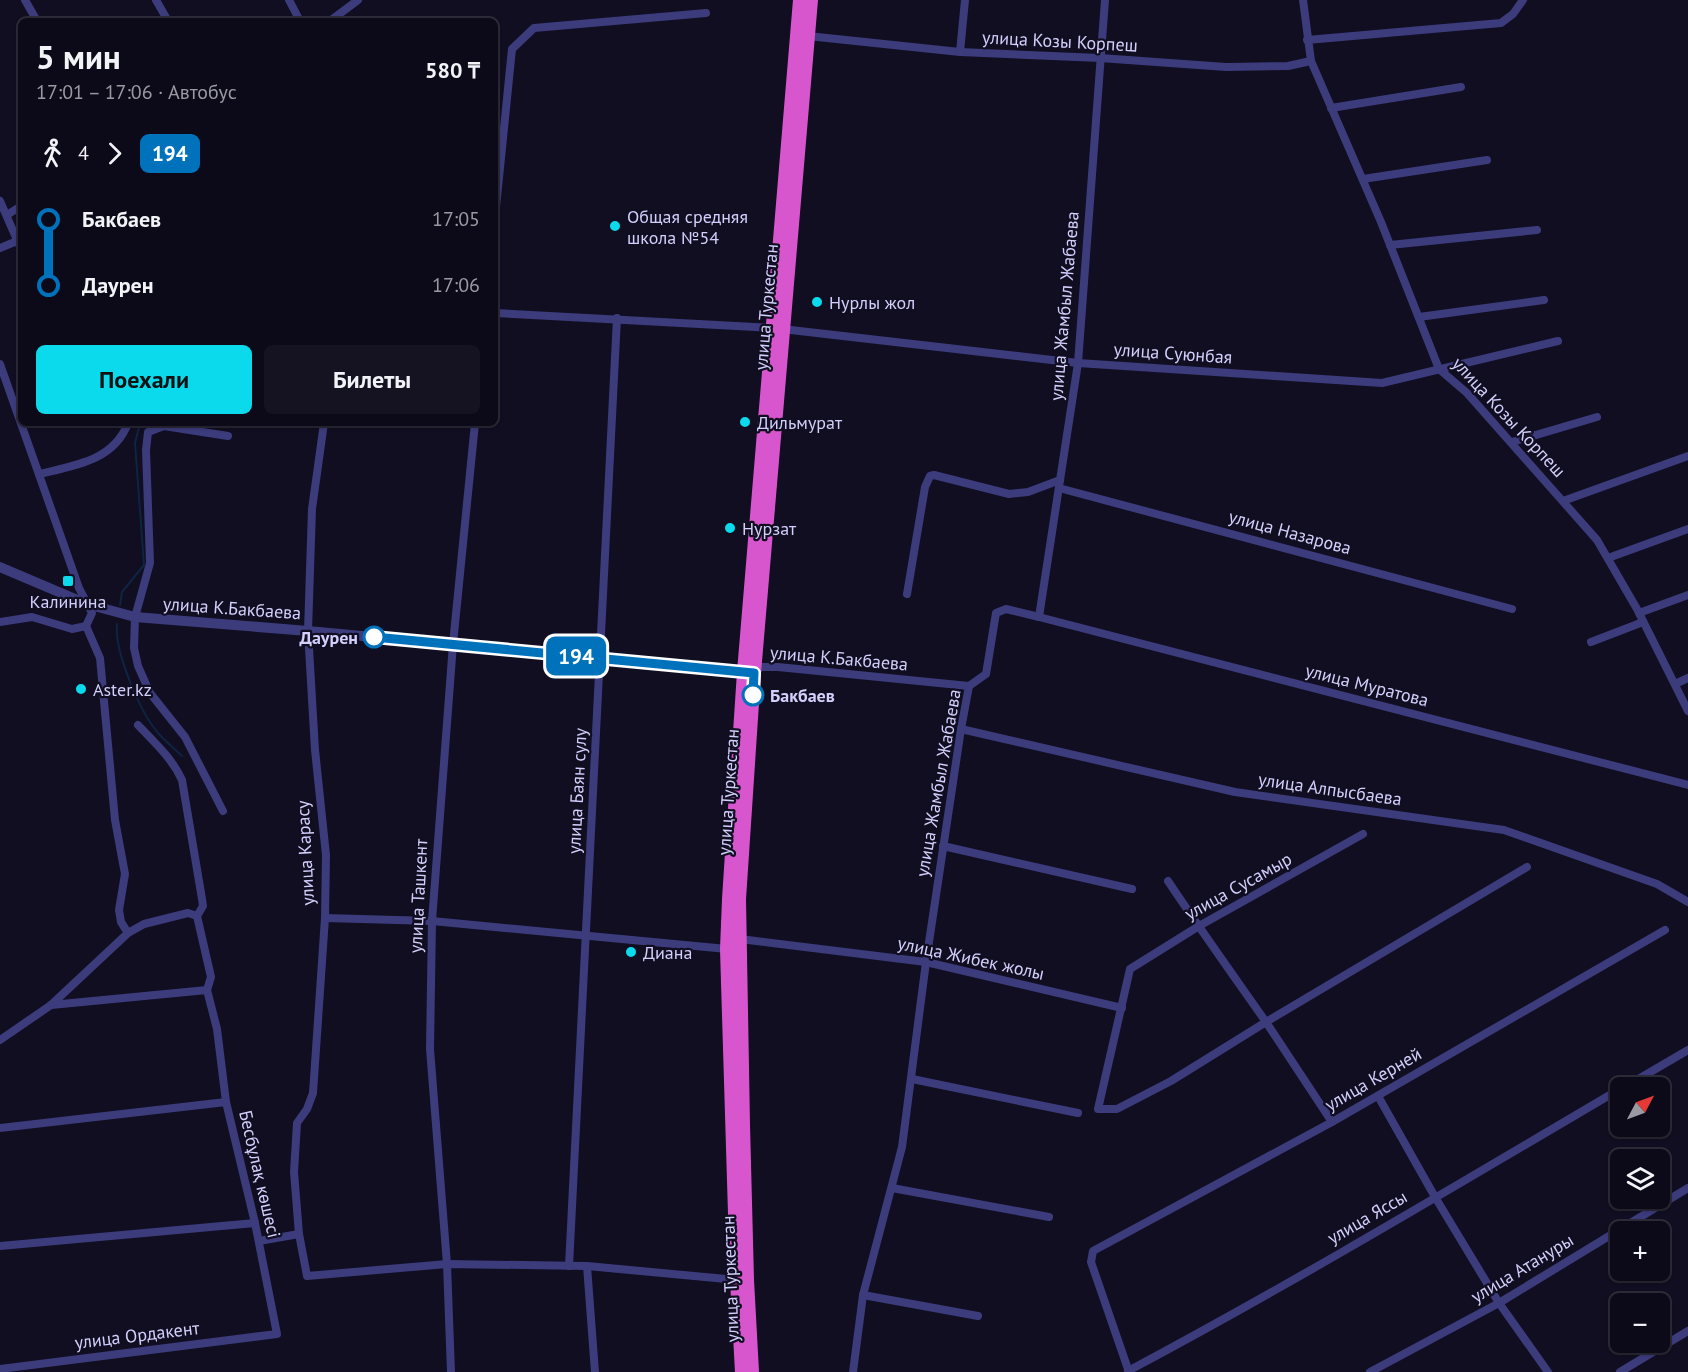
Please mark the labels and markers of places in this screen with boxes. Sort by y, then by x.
place label: Общая средняя школа №54 [627,205,748,249]
marker: Общая средняя школа №54 [608,219,622,233]
place label: Нурлы жол [829,291,915,314]
marker: Нурлы жол [810,295,824,309]
place label: Дильмурат [757,411,843,434]
marker: Дильмурат [738,415,752,429]
place label: Нурзат [742,517,797,540]
marker: Нурзат [723,521,737,535]
marker: Калинина [61,574,75,588]
place label: Калинина [30,590,107,613]
place label: Даурен [300,626,358,649]
marker: Даурен [363,626,385,648]
place label: Aster.kz [93,678,152,701]
marker: Aster.kz [74,682,88,696]
marker: Бакбаев [742,684,764,706]
place label: Бакбаев [770,684,835,707]
place label: Диана [643,941,692,964]
marker: Диана [624,945,638,959]

